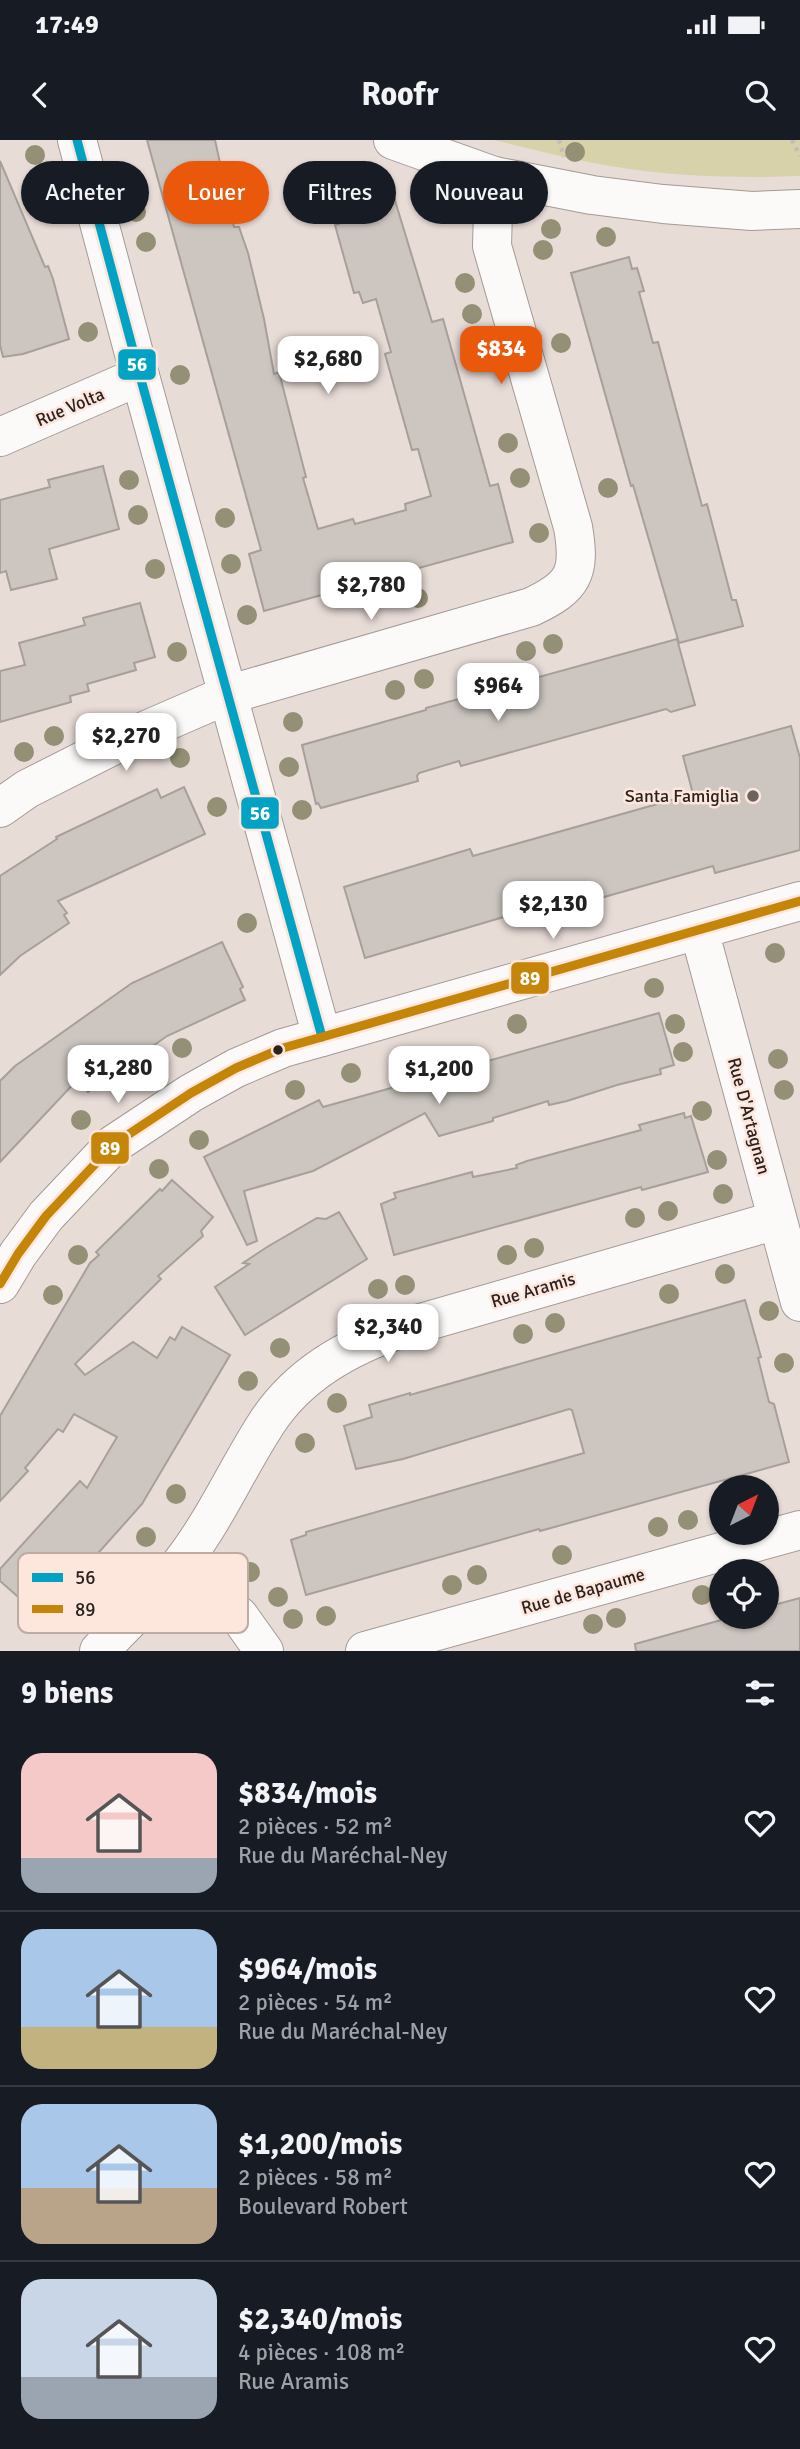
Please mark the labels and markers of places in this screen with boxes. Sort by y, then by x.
pin: $834 [460,327,542,386]
pin: $2,680 [271,336,385,396]
pin: $2,780 [314,562,428,622]
pin: $964 [457,664,539,723]
pin: $2,270 [69,714,183,773]
place label: Santa Famiglia [625,785,739,807]
marker: Santa Famiglia [745,788,761,804]
pin: $2,130 [496,882,610,941]
unlabelled marker [271,1043,285,1057]
pin: $1,280 [61,1046,175,1105]
pin: $1,200 [382,1046,496,1106]
pin: $2,340 [331,1304,445,1364]

